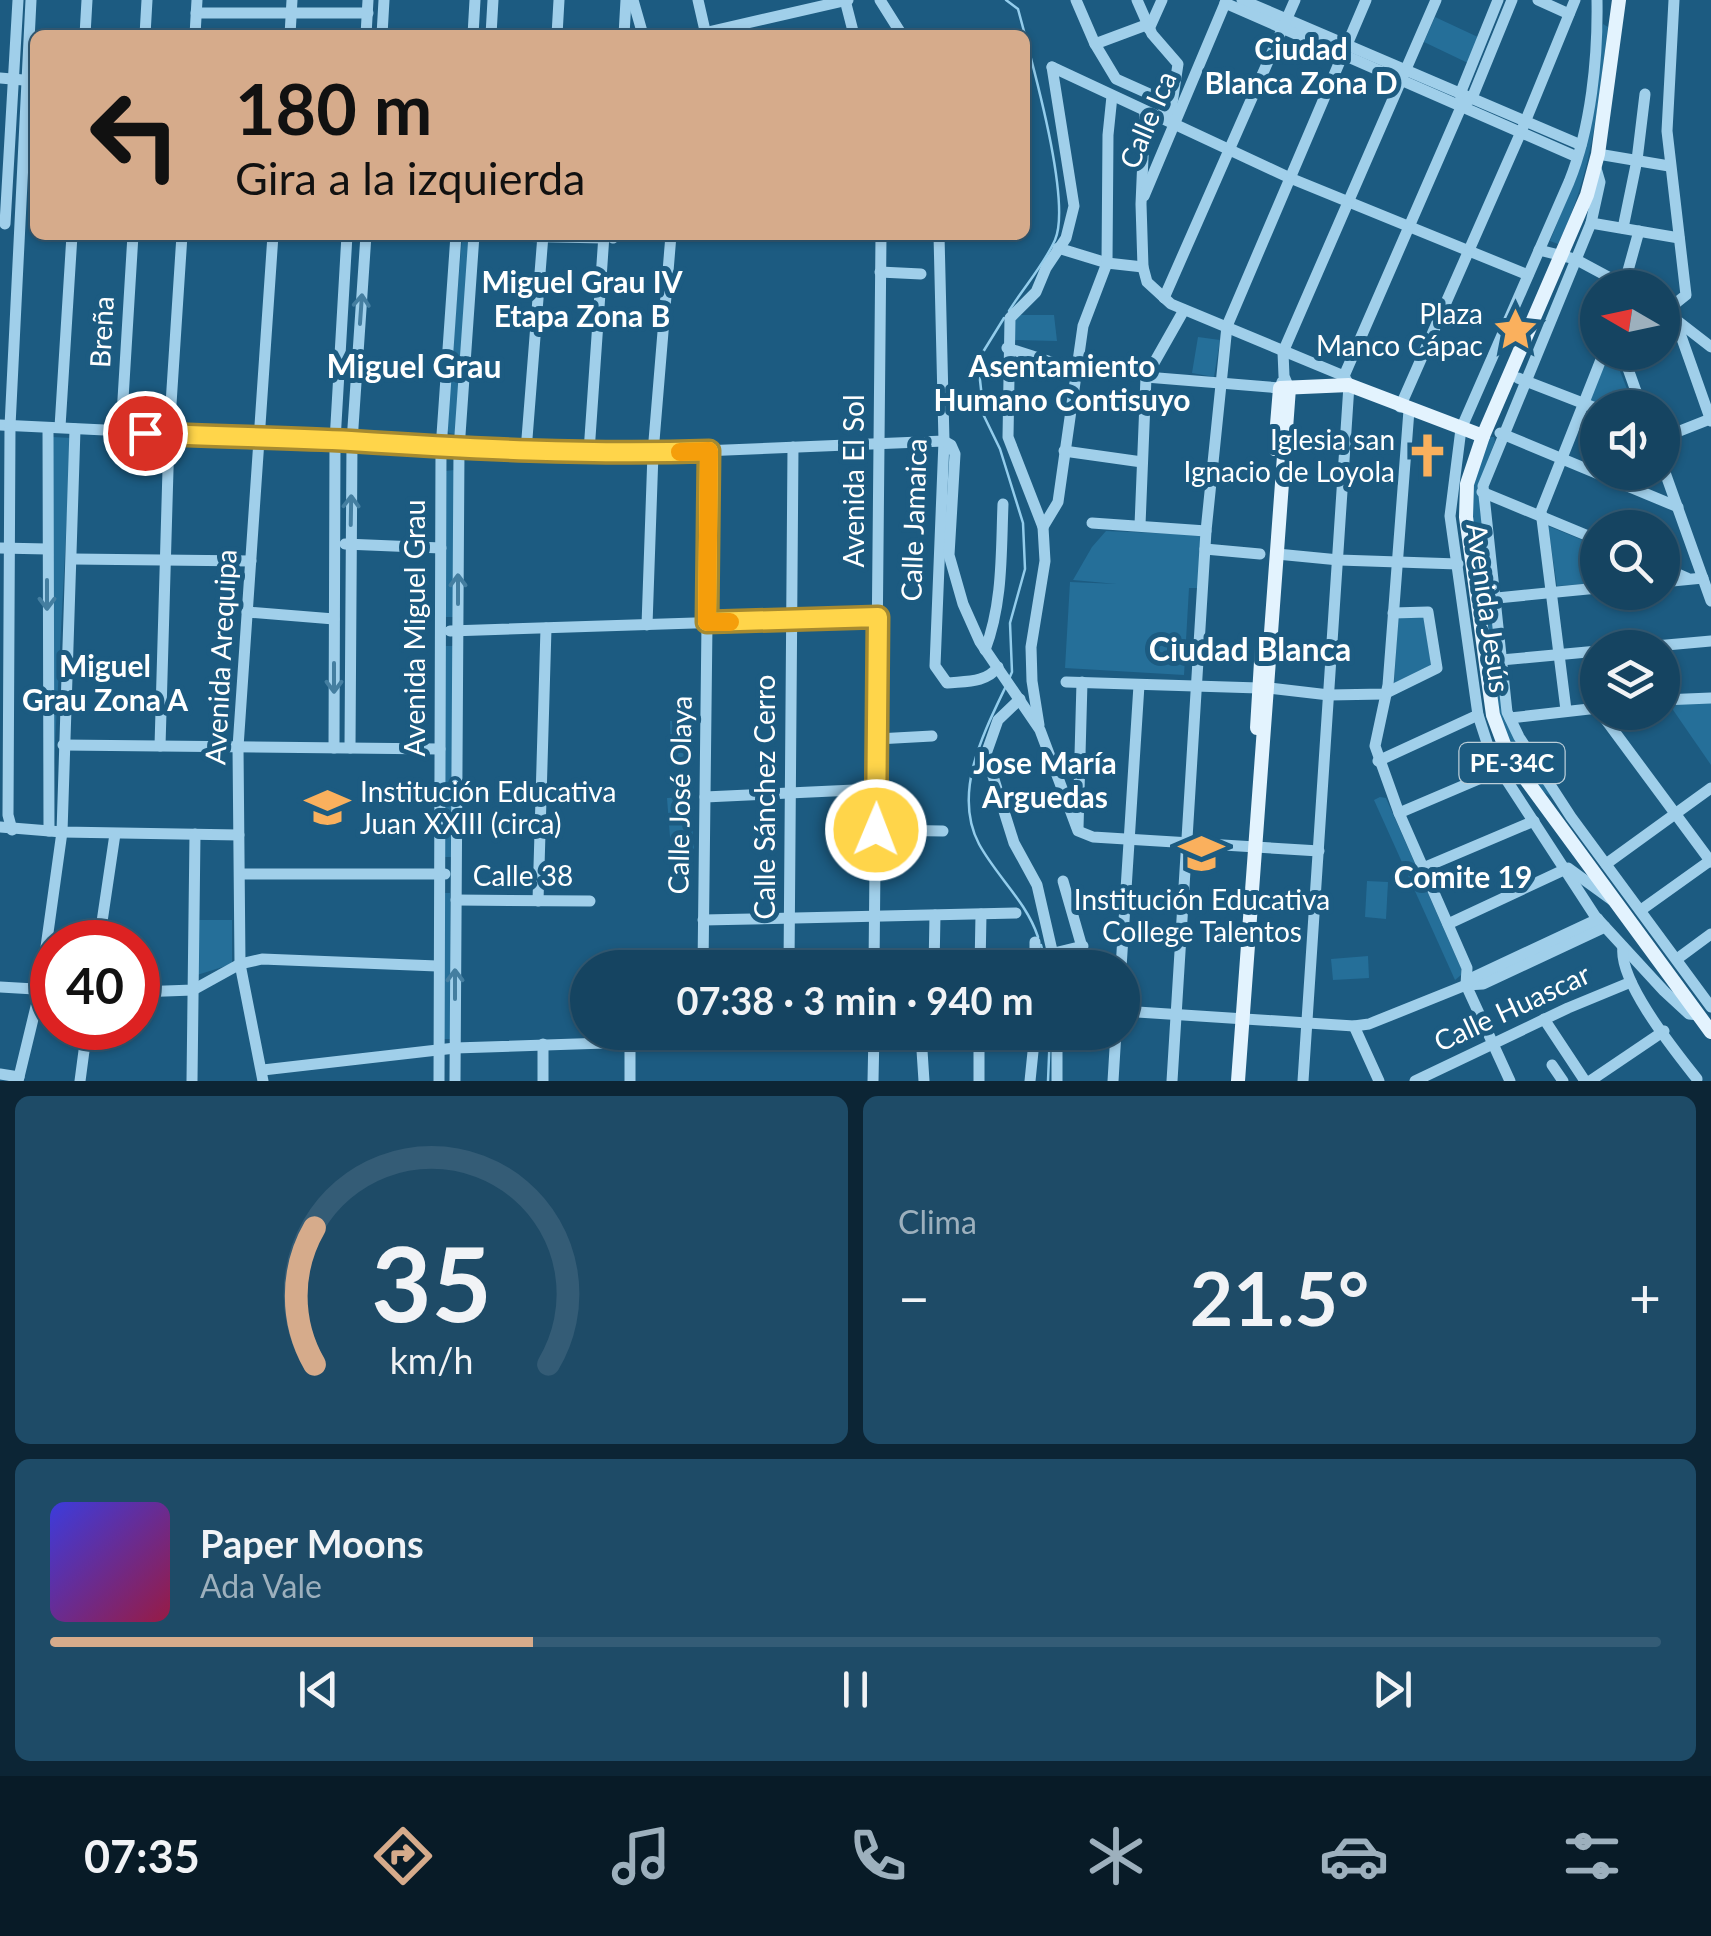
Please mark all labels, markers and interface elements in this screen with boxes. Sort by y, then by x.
district label: Ciudad Blanca Zona D [1204,30,1398,100]
text: 180 m [235,66,432,150]
street label: Calle Ica [1111,66,1183,173]
icon: left [70,70,200,200]
text: Gira a la izquierda [235,151,585,205]
district label: Miguel Grau IV Etapa Zona B [481,263,683,333]
north arrow [1580,270,1680,370]
map controls [1580,270,1680,730]
one-way arrow [352,294,371,326]
street label: Breña [82,295,120,369]
place label: Plaza Manco Cápac [1316,296,1483,362]
place icon: Plaza Manco Cápac [1492,306,1540,354]
district label: Miguel Grau [327,346,501,385]
district label: Asentamiento Humano Contisuyo [933,347,1191,417]
button: sound [1580,390,1680,490]
pin [103,391,188,476]
street label: Avenida El Sol [836,394,870,568]
icon: arrive [118,406,173,461]
place label: Iglesia san Ignacio de Loyola [1184,422,1395,488]
church icon: Iglesia san Ignacio de Loyola [1404,432,1452,480]
street label: Calle Jamaica [893,438,933,602]
one-way arrow [342,495,361,527]
street label: Avenida Miguel Grau [397,500,431,756]
button: search [1580,510,1680,610]
street label: Avenida Jesús [1460,521,1518,695]
street label: Avenida Arequipa [197,548,243,766]
one-way arrow [448,573,468,606]
one-way arrow [38,578,56,611]
district label: Ciudad Blanca [1149,629,1351,668]
button: layers [1580,630,1680,730]
district label: Miguel Grau Zona A [22,647,188,717]
one-way arrow [324,662,344,694]
street label: Calle Sánchez Cerro [747,675,781,919]
street label: Calle José Olaya [660,695,698,895]
road number: PE-34C [1460,743,1564,783]
district label: Jose María Arguedas [973,744,1117,814]
place label: Institución Educativa Juan XXIII (circa) [360,774,616,840]
position arrow [824,778,928,882]
school or university icon: Institución Educativa Juan XXIII (circa) [303,784,351,832]
school or university icon: Institución Educativa College Talentos [1178,830,1226,878]
street label: Calle 38 [473,858,573,892]
district label: Comite 19 [1394,858,1532,894]
place label: Institución Educativa College Talentos [1074,882,1330,948]
speed limit sign: 40 [30,920,160,1050]
street label: Calle Huascar [1428,956,1595,1058]
one-way arrow [446,968,464,1000]
text: 07:38 · 3 min · 940 m [676,977,1034,1023]
text: Clima [898,1202,977,1241]
text: 35 [371,1219,492,1344]
text: 21.5° [1190,1252,1369,1342]
text: − [898,1264,930,1330]
text: + [1629,1264,1661,1330]
text: km/h [390,1339,473,1382]
text: Paper Moons [200,1520,424,1566]
text: Ada Vale [200,1566,322,1605]
icon: previous [291,1662,346,1717]
icon: pause [828,1662,883,1717]
icon: next [1365,1662,1420,1717]
icon: directions [368,1821,438,1891]
icon: music [606,1821,676,1891]
icon: phone [843,1821,913,1891]
icon: climate [1081,1821,1151,1891]
icon: car [1319,1821,1389,1891]
icon: filters [1557,1821,1627,1891]
text: 07:35 [84,1829,200,1883]

